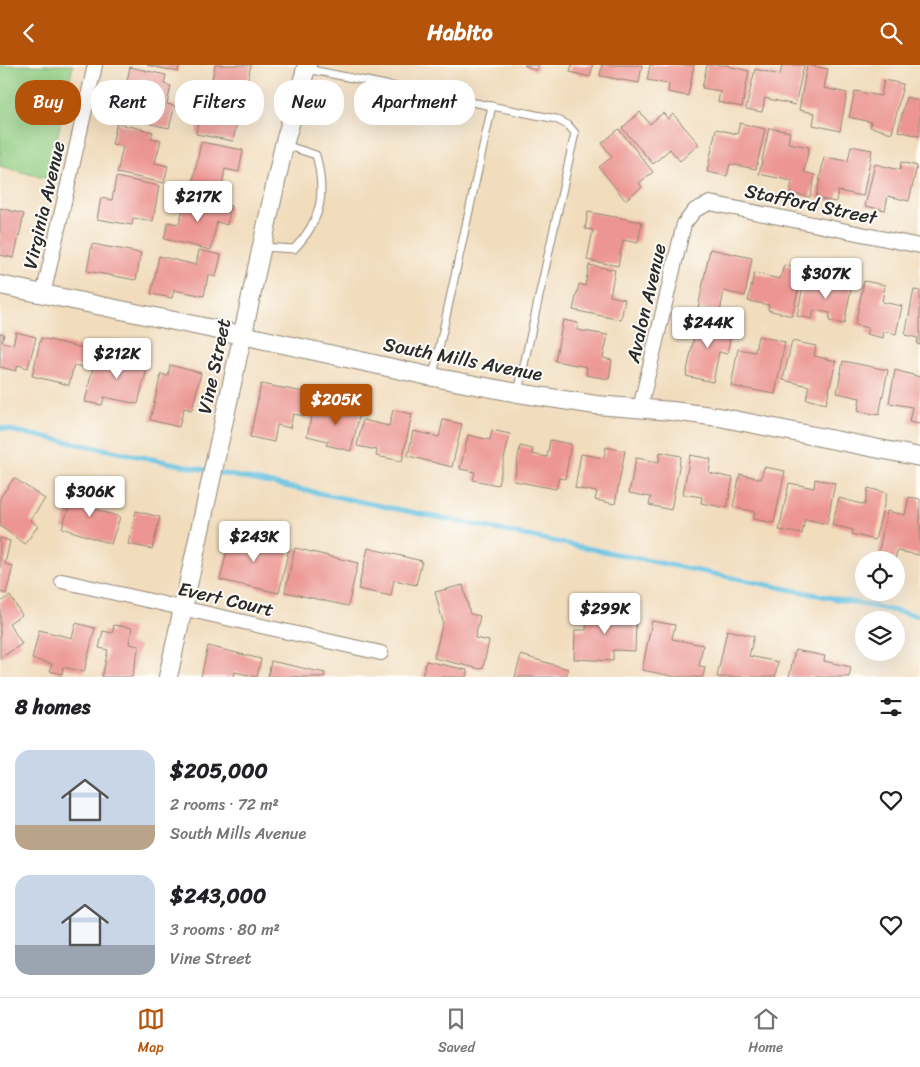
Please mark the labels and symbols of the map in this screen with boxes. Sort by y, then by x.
street label: Virginia Avenue [13,138,75,272]
street label: Stafford Street [742,174,881,234]
pin: $217K [163,181,233,223]
street label: Avalon Avenue [616,240,676,367]
pin: $307K [791,257,861,300]
pin: $244K [673,307,743,349]
street label: Vine Street [188,315,240,417]
street label: South Mills Avenue [381,327,545,391]
pin: $212K [82,337,152,380]
pin: $205K [301,383,371,426]
pin: $306K [55,475,125,518]
pin: $243K [219,521,289,563]
street label: Evert Court [175,572,277,626]
pin: $299K [570,593,640,635]

